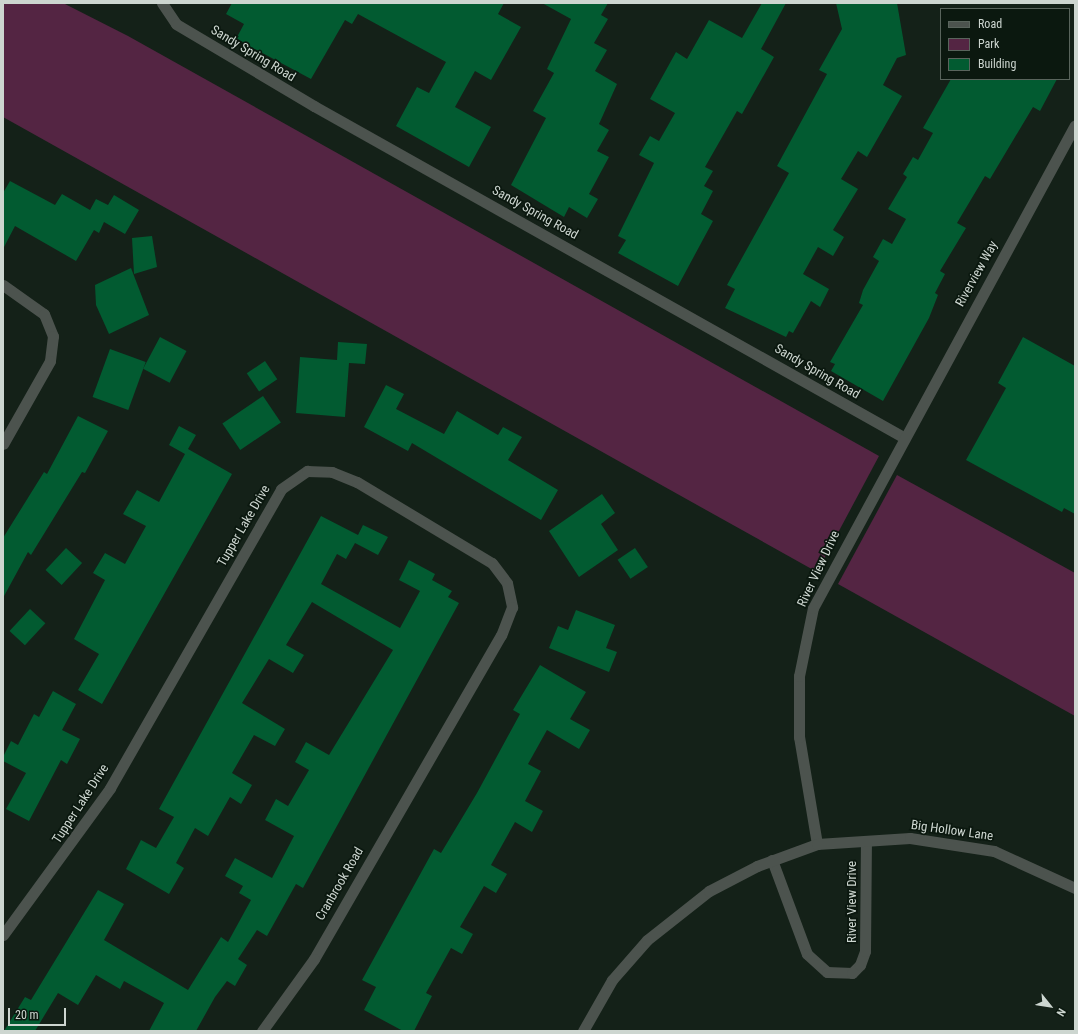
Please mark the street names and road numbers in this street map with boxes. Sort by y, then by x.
street label: Sandy Spring Road [208,23,298,85]
street label: Sandy Spring Road [489,183,581,243]
street label: Riverview Way [953,238,1001,310]
street label: Sandy Spring Road [772,341,862,403]
street label: Tupper Lake Drive [214,482,274,570]
street label: River View Drive [795,528,843,610]
street label: Tupper Lake Drive [50,761,112,847]
street label: Big Hollow Lane [910,818,994,844]
street label: Cranbrook Road [313,845,367,923]
street label: River View Drive [844,861,860,943]

